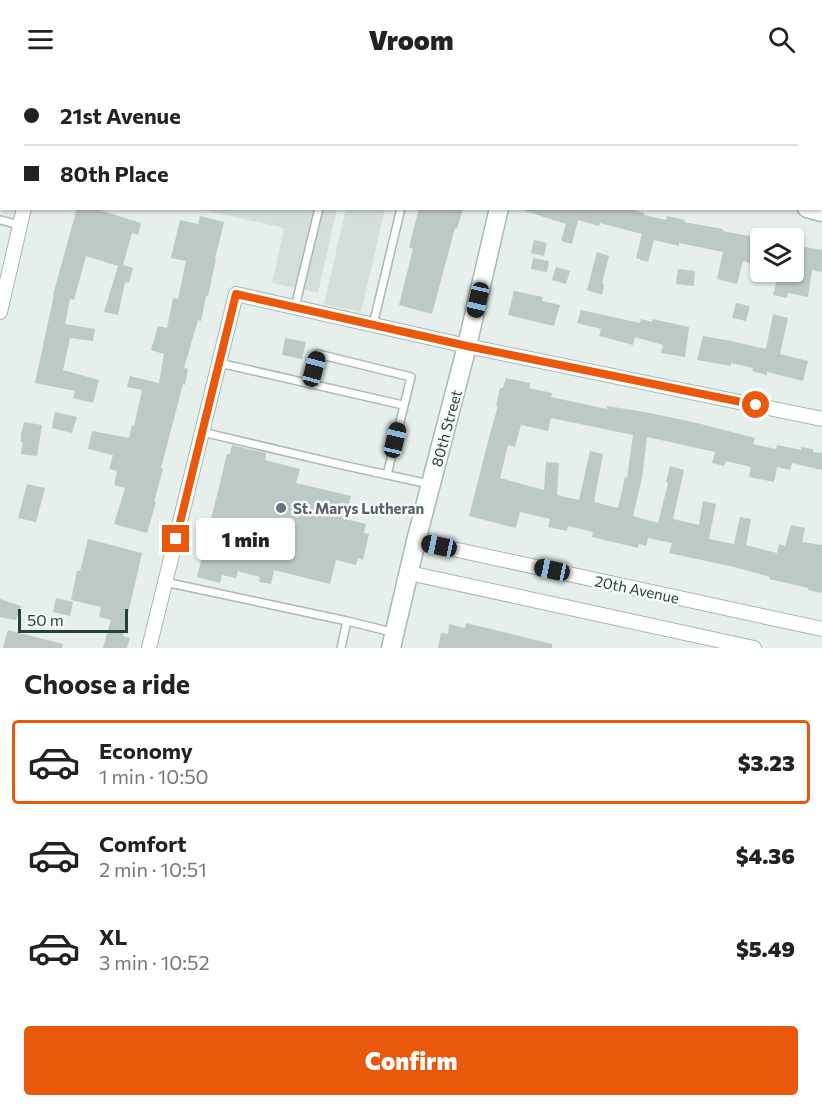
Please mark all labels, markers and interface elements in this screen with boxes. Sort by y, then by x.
icon: menu [24,23,57,56]
text: Vroom [368,23,454,56]
icon: search [765,23,798,56]
text: 21st Avenue [60,102,181,129]
text: 80th Place [60,160,169,187]
map controls [750,228,804,282]
button: layers [750,228,804,282]
car [465,280,491,320]
car [301,349,327,389]
street label: 80th Street [427,388,465,468]
route start [742,391,769,418]
car [382,420,408,460]
place label: St. Marys Lutheran [293,499,424,517]
marker: St. Marys Lutheran [274,501,288,515]
callout: 1 min [197,518,296,560]
route end [162,525,189,552]
text: 1 min [221,527,270,551]
car [420,533,458,559]
car [533,557,571,583]
street label: 20th Avenue [593,571,681,607]
scale bar [18,606,128,634]
text: 50 m [27,610,64,629]
text: Choose a ride [24,667,190,700]
icon: car [27,735,81,789]
text: Economy [99,737,193,764]
text: $3.23 [738,749,795,776]
text: 1 min · 10:50 [99,764,209,788]
icon: car [27,828,81,882]
text: Comfort [99,830,187,857]
text: $4.36 [736,842,795,869]
text: 2 min · 10:51 [99,857,207,881]
icon: car [27,921,81,975]
text: XL [99,923,127,950]
text: $5.49 [736,935,795,962]
text: 3 min · 10:52 [99,950,210,974]
button: Confirm [24,1026,798,1095]

